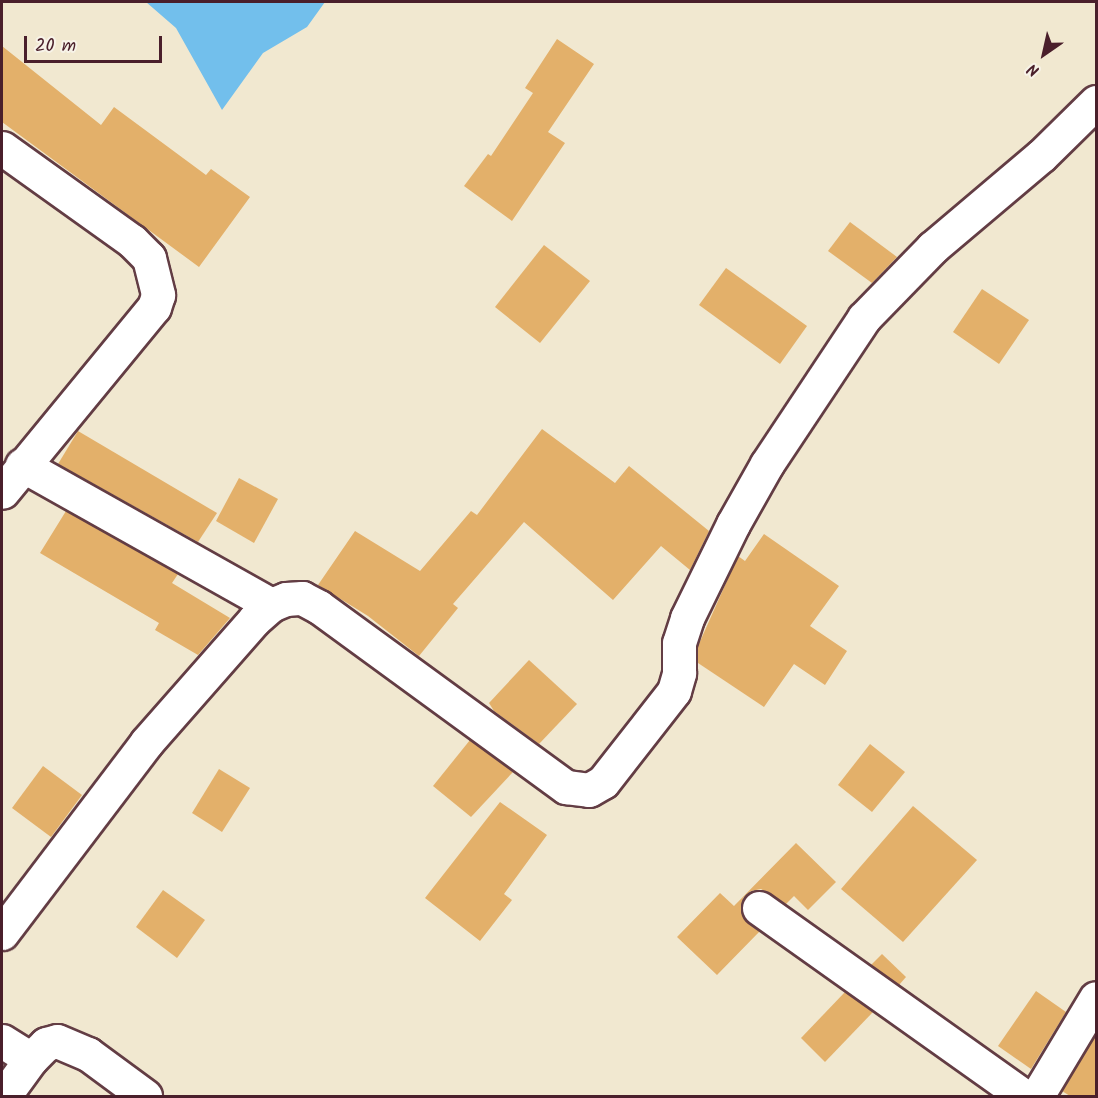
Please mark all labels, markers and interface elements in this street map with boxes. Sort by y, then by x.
scale bar [27,24,165,62]
north arrow [1014,24,1074,84]
text: 20 m [35,32,76,61]
text: N [1022,56,1045,83]

